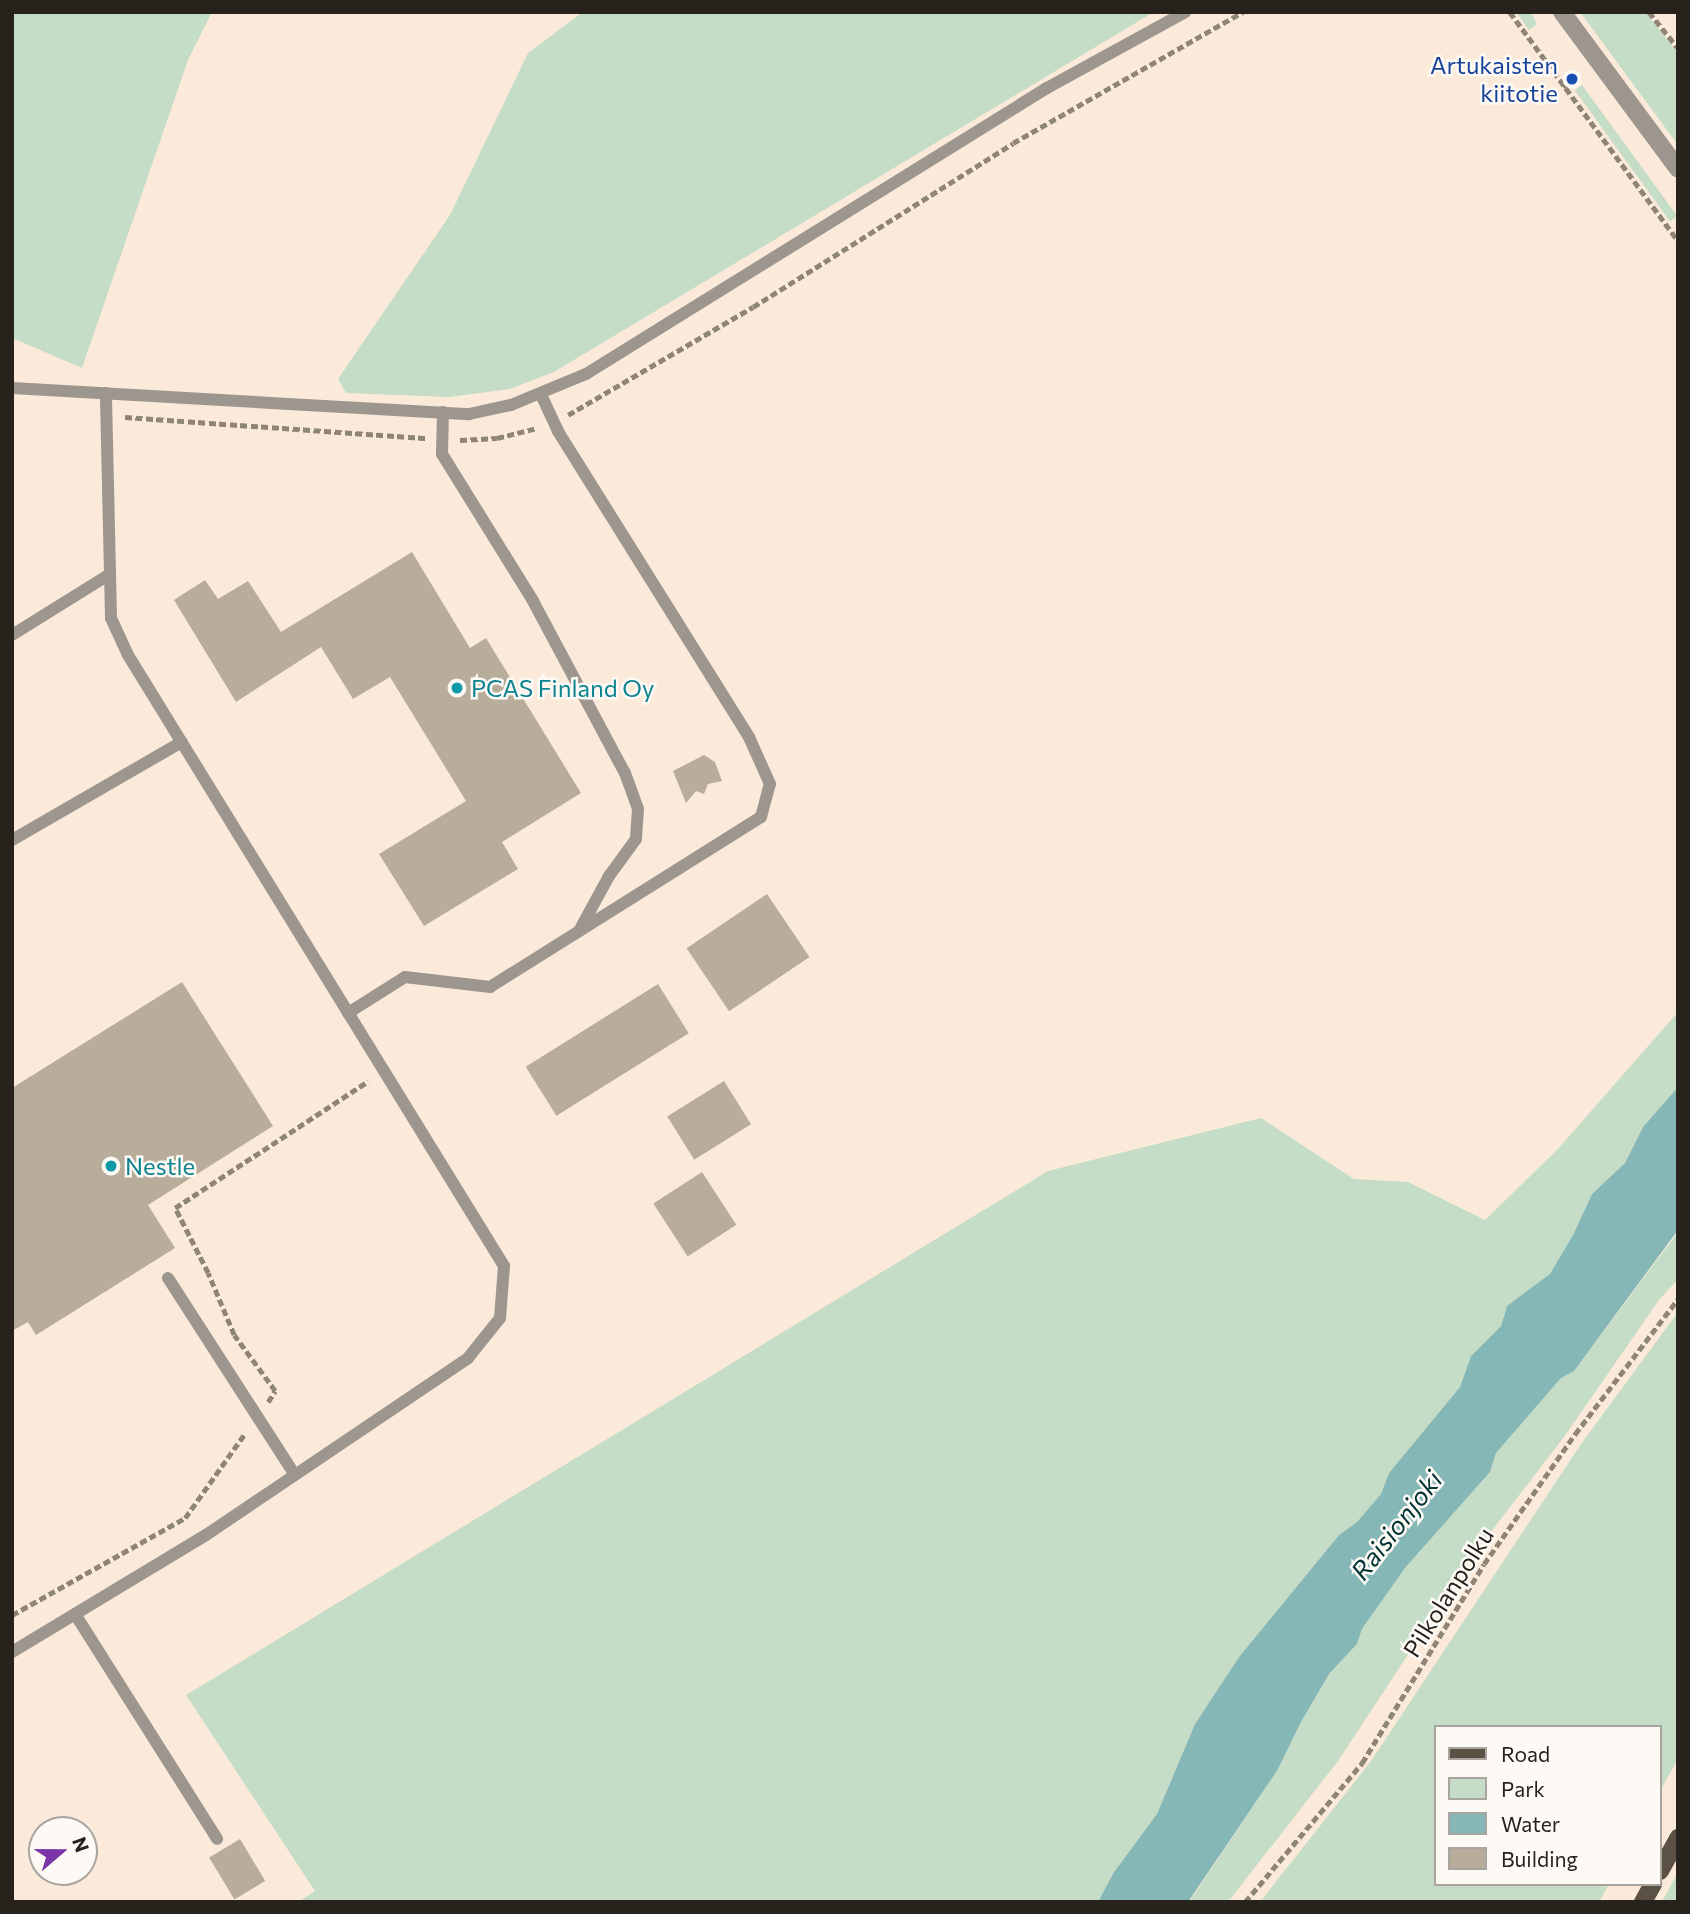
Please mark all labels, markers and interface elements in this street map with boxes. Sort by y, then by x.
place label: Artukaisten kiitotie [1430,51,1558,107]
marker: Artukaisten kiitotie [1564,71,1580,87]
place label: PCAS Finland Oy [471,674,654,702]
marker: PCAS Finland Oy [449,680,465,696]
place label: Nestle [125,1152,195,1180]
marker: Nestle [103,1158,119,1174]
water label: Raisionjoki [1344,1464,1448,1586]
street label: Pilkolanpolku [1397,1522,1499,1662]
legend [1434,1725,1662,1886]
text: Road [1501,1741,1550,1766]
text: Park [1501,1776,1545,1801]
text: Water [1501,1811,1560,1836]
north arrow [28,1816,98,1886]
text: N [68,1834,95,1855]
text: Building [1501,1846,1578,1871]

